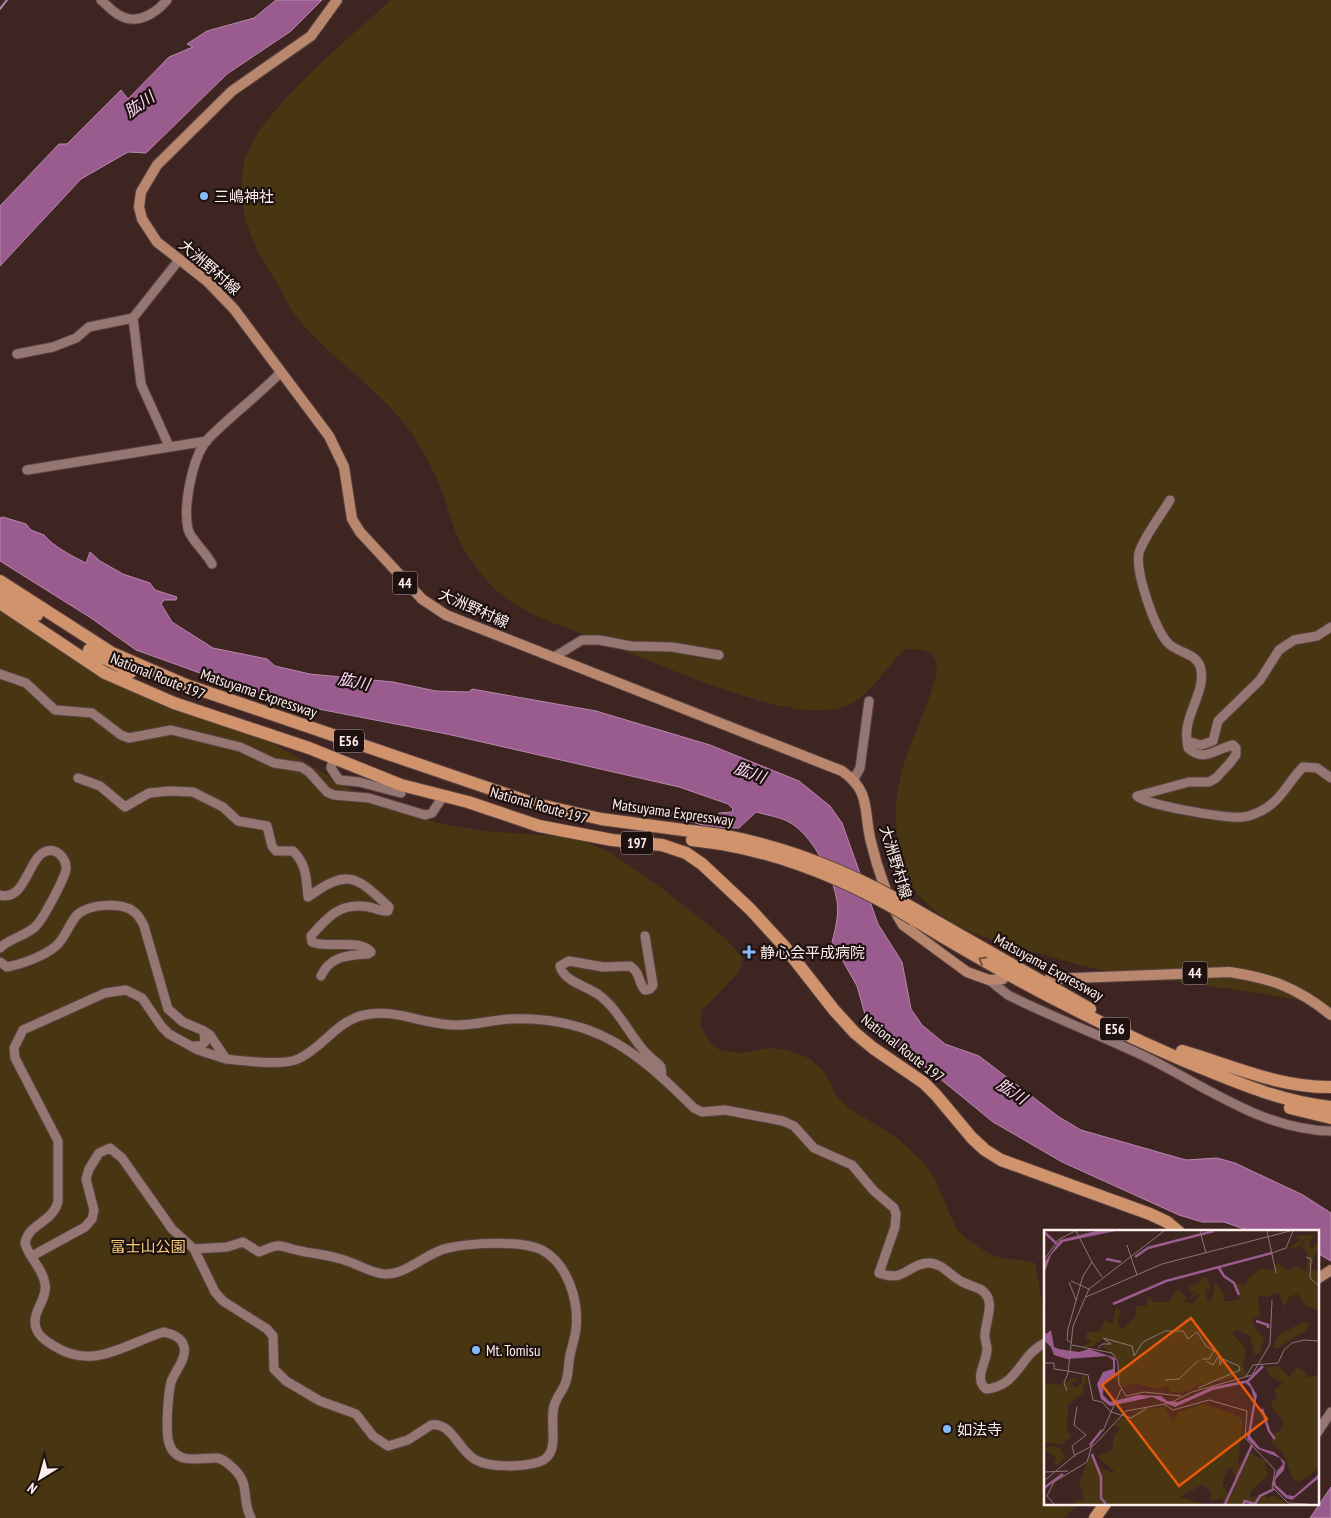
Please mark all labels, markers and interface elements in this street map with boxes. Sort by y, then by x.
water label: 肱川 [120,85,159,121]
place label: 三嶋神社 [214,187,274,206]
marker: 三嶋神社 [198,190,210,202]
street label: 大洲野村線 [175,235,245,299]
road number: 44 [392,572,418,594]
street label: 大洲野村線 [436,584,512,632]
street label: National Route 197 [108,648,208,704]
street label: Matsuyama Expressway [198,664,320,722]
water label: 肱川 [336,668,374,694]
road number: E56 [334,729,364,752]
water label: 肱川 [732,757,770,788]
street label: National Route 197 [488,782,590,828]
street label: Matsuyama Expressway [611,794,735,830]
street label: 大洲野村線 [876,823,916,901]
road number: 197 [621,831,653,854]
street label: Matsuyama Expressway [991,929,1107,1005]
place label: 静心会平成病院 [760,943,865,962]
marker: 静心会平成病院 [742,945,756,959]
one-way arrow [978,956,987,966]
road number: 44 [1182,961,1208,984]
street label: National Route 197 [858,1010,948,1086]
road number: E56 [1100,1018,1130,1040]
water label: 肱川 [993,1074,1033,1109]
inset map [1044,1230,1318,1506]
park label: 冨士山公園 [110,1237,186,1256]
place label: Mt. Tomisu [486,1341,540,1360]
marker: Mt. Tomisu [470,1344,482,1356]
place label: 如法寺 [957,1420,1002,1439]
marker: 如法寺 [941,1423,953,1435]
north arrow [15,1453,65,1503]
text: N [24,1479,41,1498]

